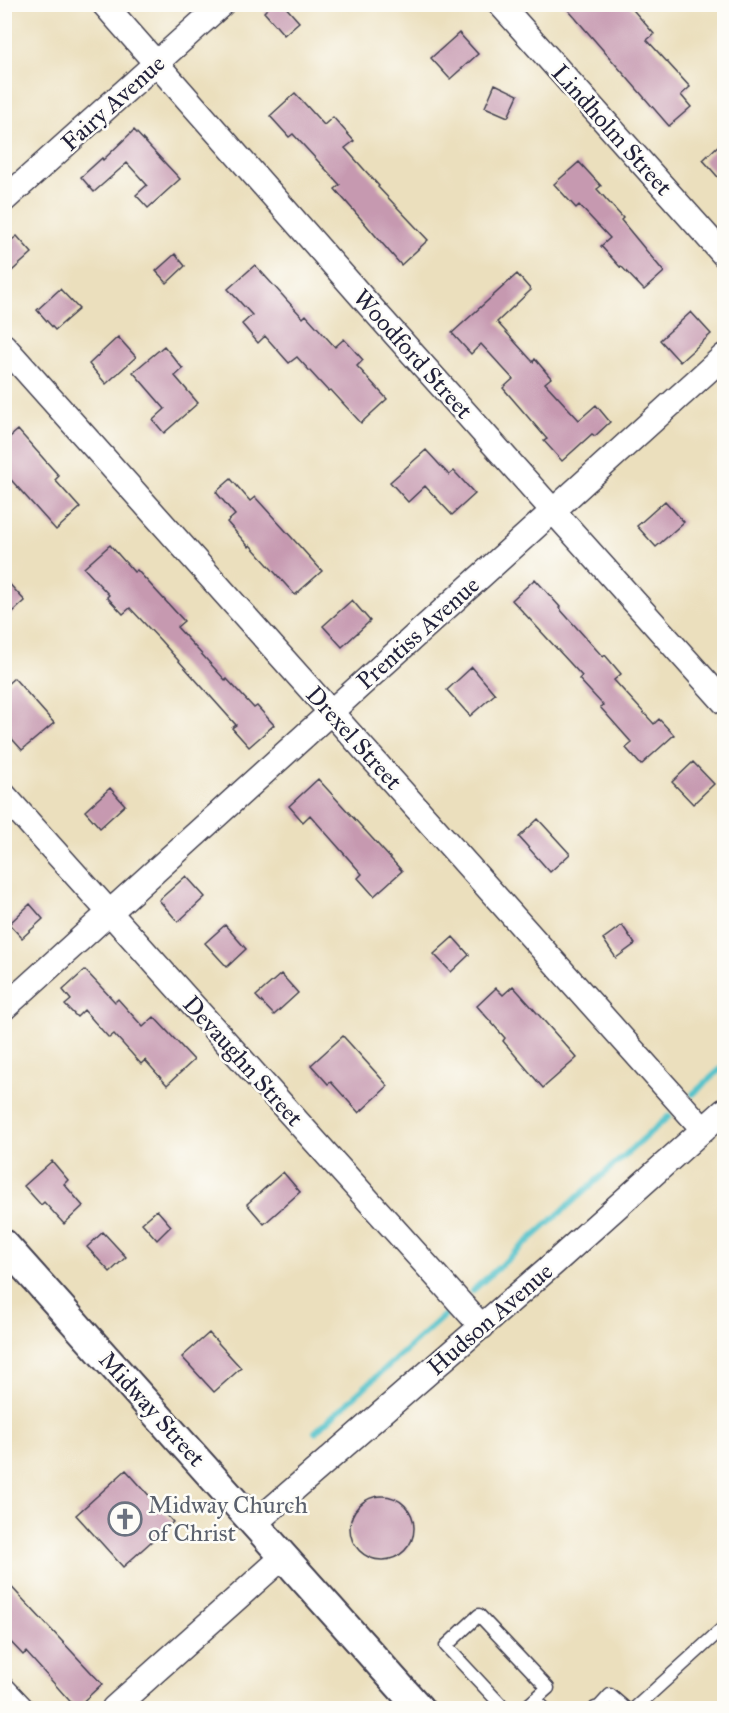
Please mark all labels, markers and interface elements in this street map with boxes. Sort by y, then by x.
street label: Fairy Avenue [55,49,171,157]
street label: Lindholm Street [545,58,679,202]
street label: Woodford Street [347,283,479,425]
street label: Prentiss Avenue [350,570,486,696]
street label: Drexel Street [300,680,409,796]
street label: Devaughn Street [176,989,310,1133]
street label: Hudson Avenue [421,1256,559,1382]
street label: Midway Street [92,1345,212,1473]
place label: Midway Church of Christ [148,1490,308,1548]
church icon: Midway Church of Christ [107,1501,143,1537]

